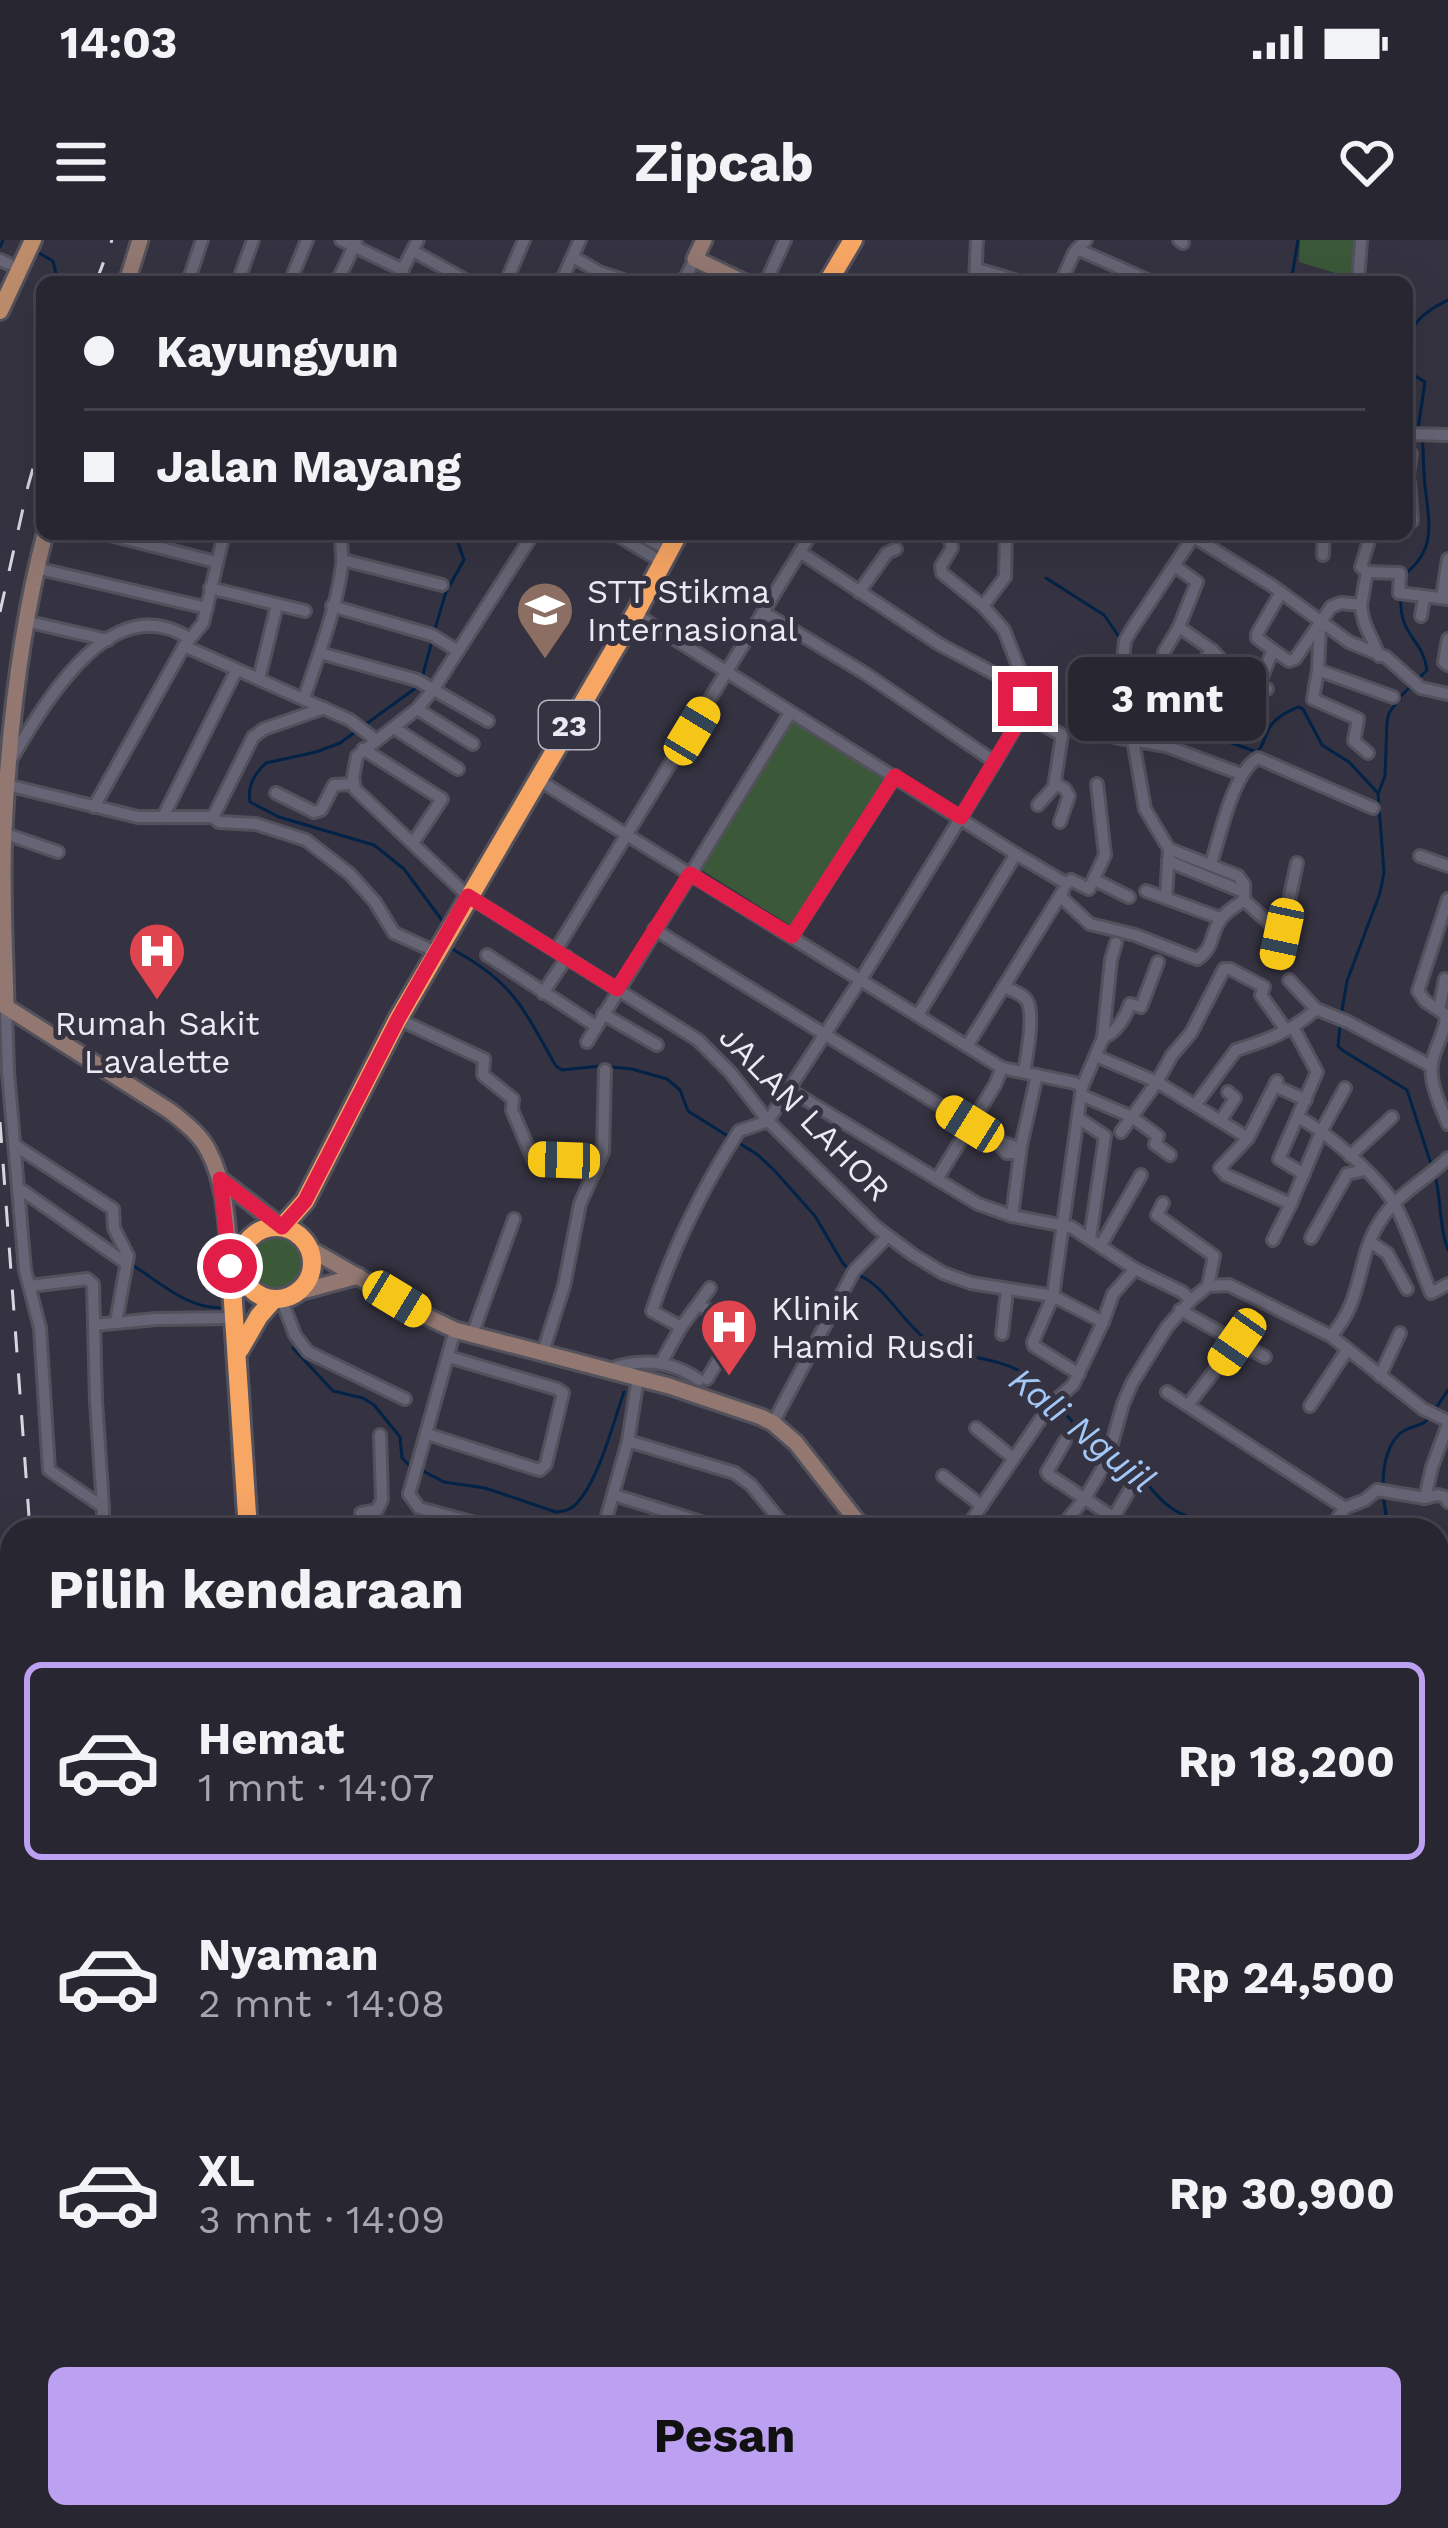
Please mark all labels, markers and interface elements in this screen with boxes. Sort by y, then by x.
text: 14:03 [60,16,177,69]
icon: menu [48,129,114,195]
icon: heart [1334,129,1400,195]
text: Zipcab [634,131,814,194]
text: Kayungyun [156,325,399,378]
text: Jalan Mayang [156,440,461,493]
place label: STT Stikma Internasional [587,572,797,649]
school or university icon: STT Stikma Internasional [514,579,576,661]
callout: 3 mnt [1067,657,1265,741]
route end [998,672,1052,726]
text: 3 mnt [1111,676,1223,721]
car [658,691,726,771]
road number: 23 [539,701,599,749]
car [1257,895,1307,973]
hospital icon: Rumah Sakit Lavalette [126,920,188,1002]
place label: Rumah Sakit Lavalette [55,1004,259,1081]
street label: JALAN LAHOR [711,1017,899,1209]
car [930,1090,1010,1158]
car [527,1141,601,1179]
route start [203,1239,257,1293]
car [357,1265,437,1333]
place label: Klinik Hamid Rusdi [771,1289,975,1366]
hospital icon: Klinik Hamid Rusdi [698,1296,760,1378]
car [1202,1302,1272,1382]
water label: Kali Ngujil [1001,1359,1163,1501]
text: Pilih kendaraan [48,1558,464,1621]
icon: car [54,1707,162,1815]
text: Hemat [198,1712,344,1765]
text: Rp 18,200 [1178,1735,1395,1788]
text: 1 mnt · 14:07 [198,1765,434,1810]
icon: car [54,1923,162,2031]
text: Nyaman [198,1928,379,1981]
text: Rp 24,500 [1171,1951,1395,2004]
text: 2 mnt · 14:08 [198,1981,445,2026]
icon: car [54,2139,162,2247]
text: XL [198,2144,255,2197]
text: Rp 30,900 [1169,2167,1395,2220]
text: 3 mnt · 14:09 [198,2197,445,2242]
button: Pesan [48,2367,1401,2505]

